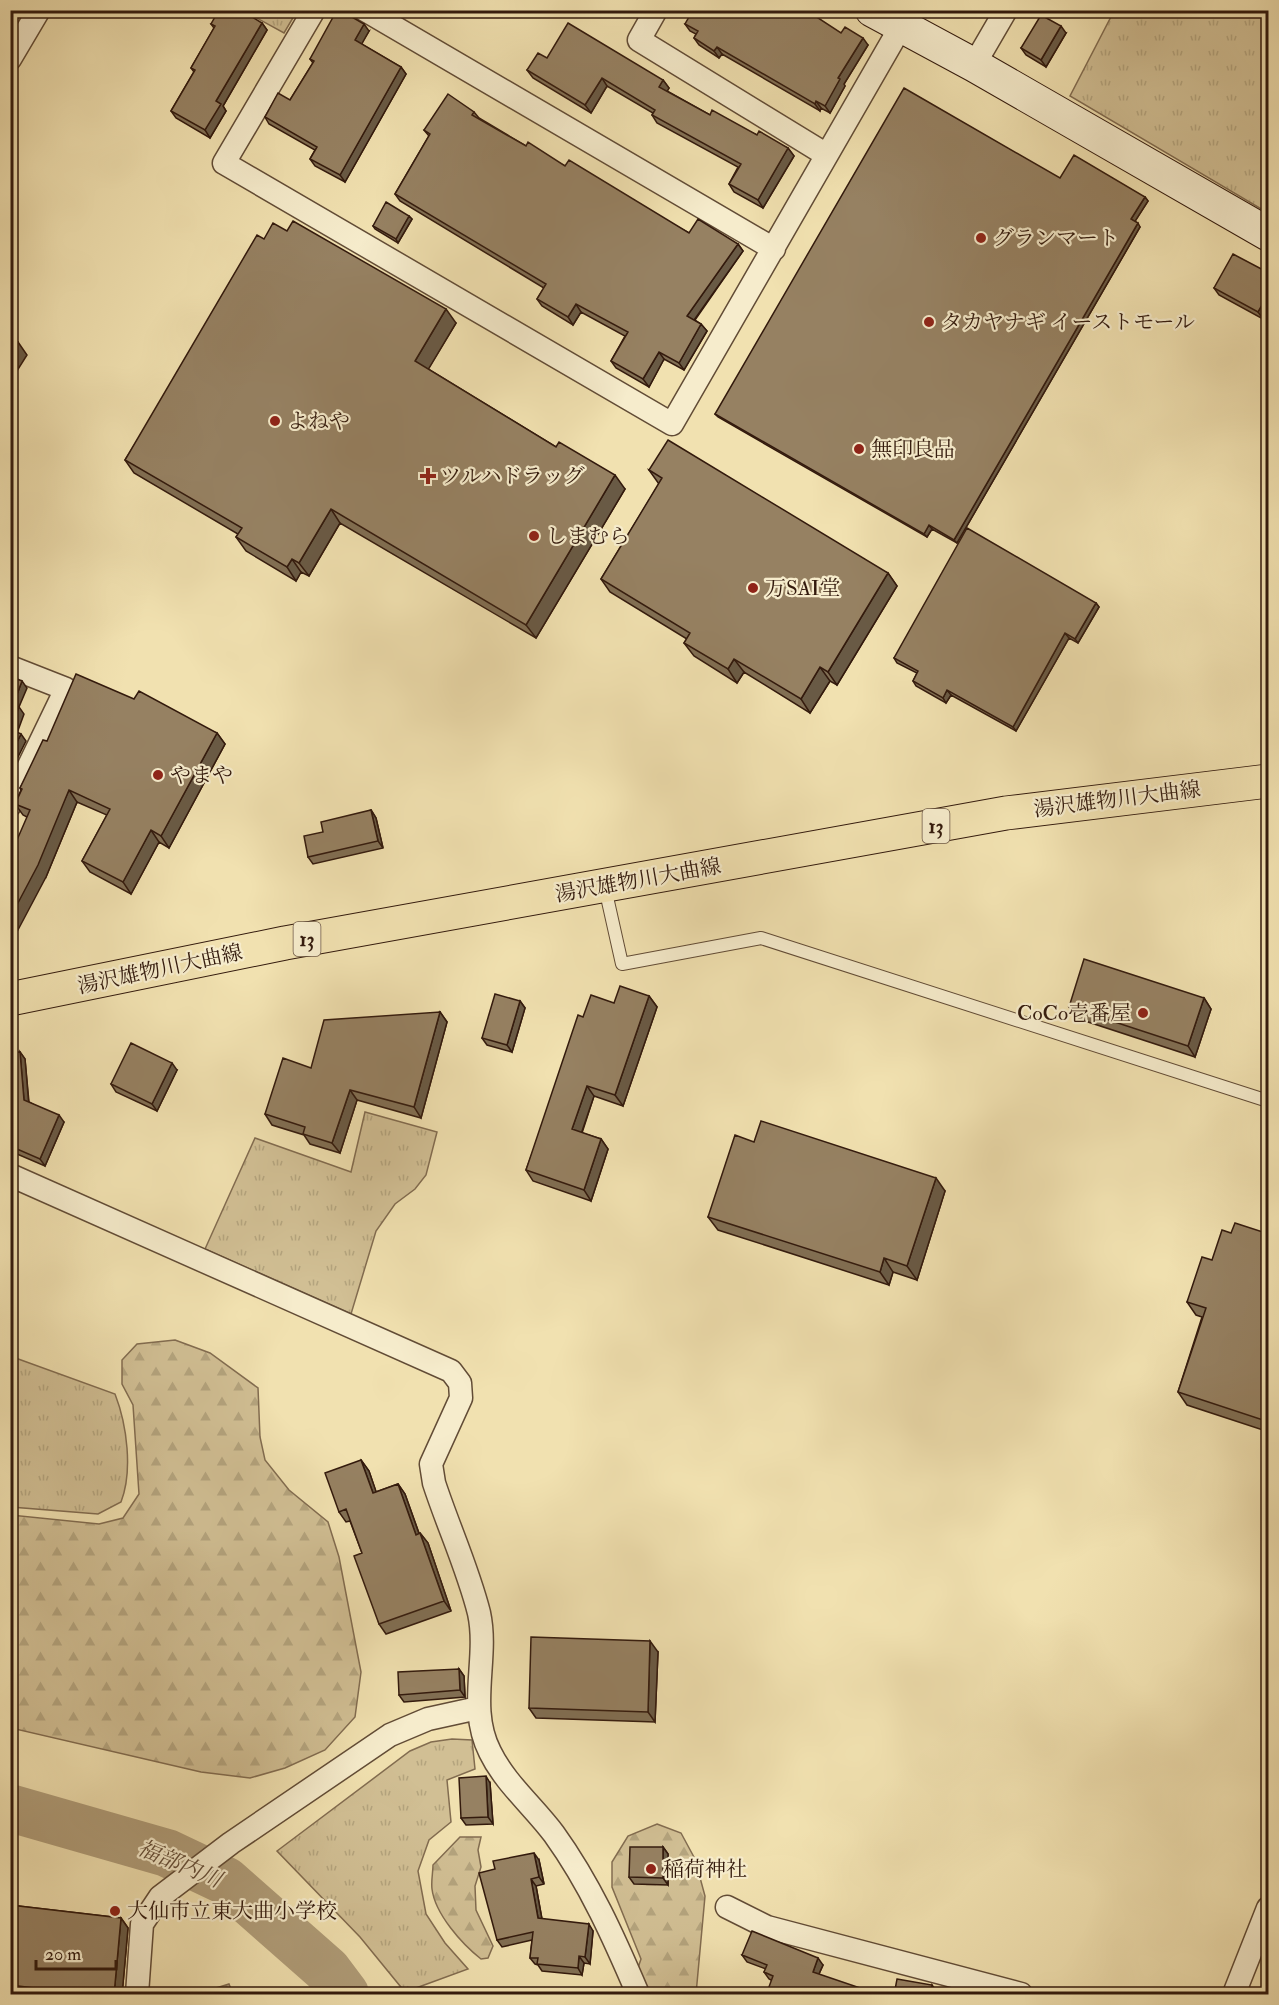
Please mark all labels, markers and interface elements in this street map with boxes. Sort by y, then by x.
place label: グランマート [993,225,1119,252]
marker: グランマート [974,231,988,245]
place label: タカヤナギ イーストモール [941,309,1195,336]
marker: タカヤナギ イーストモール [922,315,936,329]
place label: よねや [287,408,350,435]
marker: よねや [268,414,282,428]
place label: 無印良品 [871,436,955,463]
marker: 無印良品 [852,442,866,456]
place label: ツルハドラッグ [440,463,585,490]
marker: ツルハドラッグ [421,469,435,483]
place label: しまむら [546,523,630,550]
marker: しまむら [527,529,541,543]
place label: 万SAI堂 [765,575,841,602]
marker: 万SAI堂 [746,581,760,595]
place label: やまや [170,762,233,789]
marker: やまや [151,768,165,782]
street label: 湯沢雄物川大曲線 [1032,776,1202,823]
road number: 13 [922,809,950,843]
street label: 湯沢雄物川大曲線 [553,853,723,908]
road number: 13 [294,922,320,956]
street label: 湯沢雄物川大曲線 [75,939,245,1000]
place label: CoCo壱番屋 [1017,1000,1131,1027]
marker: CoCo壱番屋 [1136,1006,1150,1020]
water label: 福部内川 [134,1834,227,1895]
place label: 稲荷神社 [663,1856,747,1883]
marker: 稲荷神社 [644,1862,658,1876]
place label: 大仙市立東大曲小学校 [127,1898,337,1925]
marker: 大仙市立東大曲小学校 [108,1904,122,1918]
scale bar [36,1933,116,1971]
text: 20 m [45,1943,81,1966]

